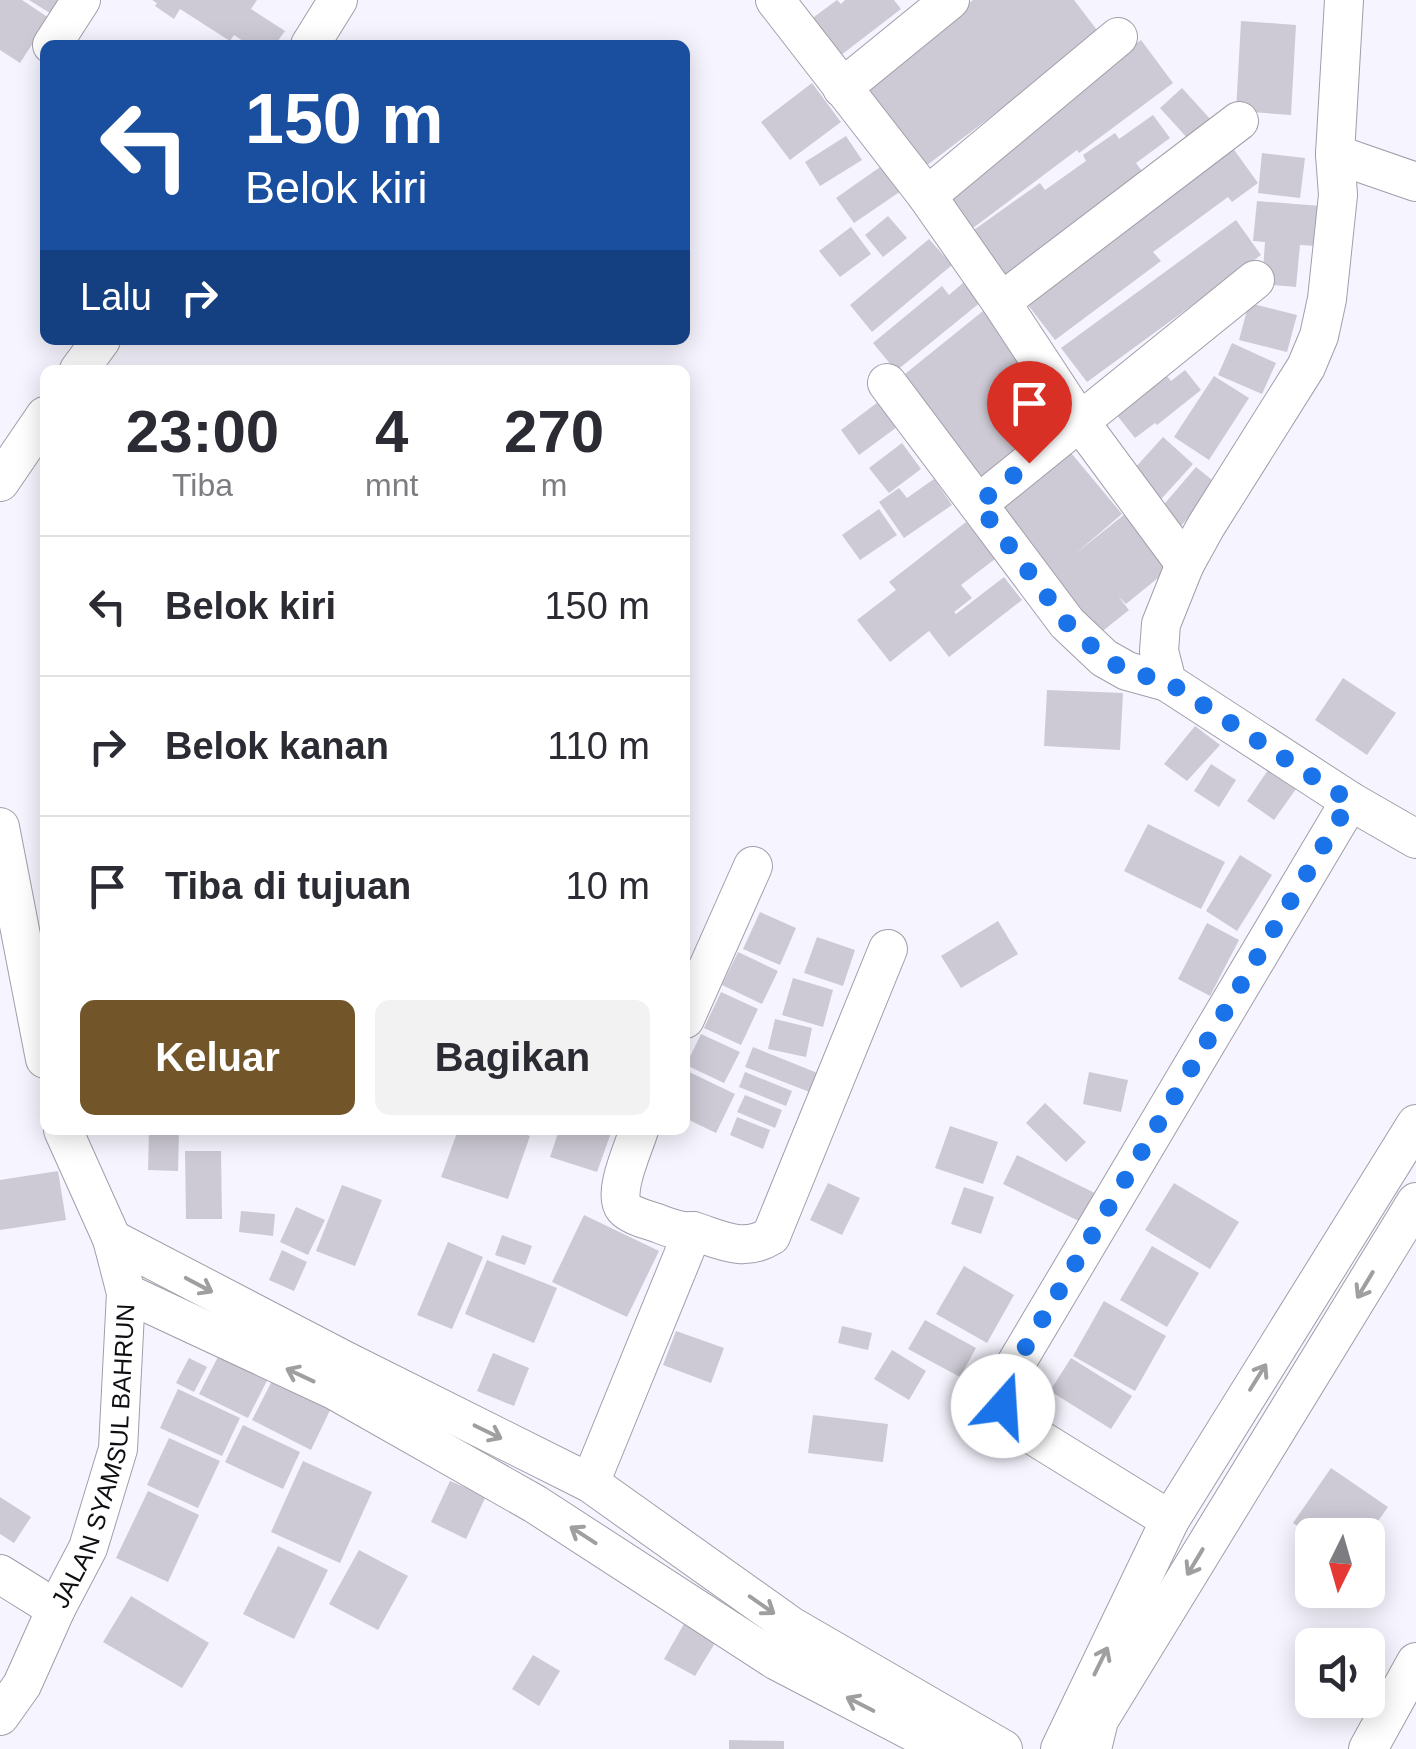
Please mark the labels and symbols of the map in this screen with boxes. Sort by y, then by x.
pin [987,361,1072,464]
one-way arrow [1354,1270,1375,1299]
one-way arrow [183,1275,213,1295]
street label: JALAN SYAMSUL BAHRUN [45,1303,139,1612]
position arrow [951,1354,1055,1458]
one-way arrow [1248,1363,1268,1392]
one-way arrow [286,1364,316,1383]
one-way arrow [473,1423,503,1442]
north arrow [1295,1518,1385,1608]
one-way arrow [569,1524,597,1545]
one-way arrow [1185,1547,1205,1576]
one-way arrow [748,1594,776,1615]
one-way arrow [1092,1646,1111,1676]
one-way arrow [845,1694,875,1713]

